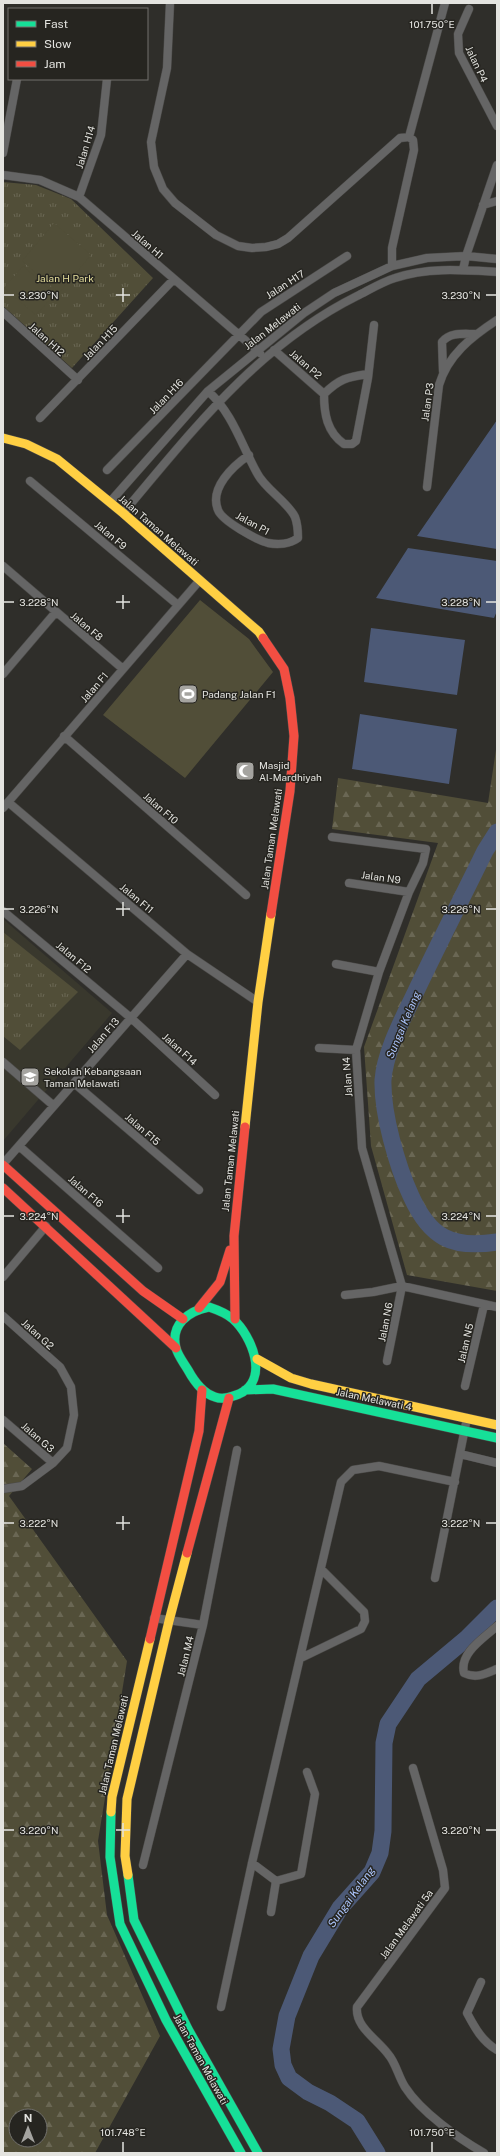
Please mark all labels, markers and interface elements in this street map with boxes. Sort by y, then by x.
legend [8,8,148,80]
text: Fast [44,17,69,31]
text: 101.750°E [409,18,455,30]
text: Slow [44,37,72,51]
street label: Jalan P4 [463,44,491,84]
text: Jam [44,57,66,71]
street label: Jalan H14 [73,124,97,170]
street label: Jalan H1 [130,227,166,261]
street label: Jalan H17 [263,267,307,301]
park label: Jalan H Park [36,272,94,284]
text: 3.230°N [19,289,59,301]
text: 3.230°N [441,289,481,301]
street label: Jalan Melawati [241,300,303,352]
street label: Jalan H12 [27,320,67,358]
street label: Jalan H15 [80,322,120,362]
street label: Jalan P2 [288,347,324,381]
street label: Jalan H16 [146,376,186,416]
street label: Jalan P3 [418,382,436,422]
street label: Jalan Taman Melawati [117,492,201,568]
street label: Jalan P1 [234,509,272,537]
street label: Jalan F9 [92,518,130,552]
text: 3.228°N [19,596,59,608]
text: 3.228°N [441,596,481,608]
street label: Jalan F8 [68,609,106,643]
street label: Jalan F1 [78,669,110,705]
sports icon: Padang Jalan F1 [177,683,199,705]
place label: Padang Jalan F1 [202,688,276,700]
place label: Masjid Al-Mardhiyah [259,759,322,783]
mosque icon: Masjid Al-Mardhiyah [234,760,256,782]
street label: Jalan Taman Melawati [258,788,284,890]
street label: Jalan F10 [141,790,181,826]
street label: Jalan N9 [360,868,402,886]
street label: Jalan F11 [118,880,156,916]
text: 3.226°N [19,903,59,915]
text: 3.226°N [441,903,481,915]
street label: Jalan F12 [54,939,94,975]
water label: Sungai Kelang [383,989,423,1060]
street label: Jalan F13 [85,1015,121,1055]
street label: Jalan F14 [160,1030,200,1068]
street label: Jalan N4 [340,1057,354,1097]
place label: Sekolah Kebangsaan Taman Melawati [44,1065,142,1089]
school or university icon: Sekolah Kebangsaan Taman Melawati [19,1066,41,1088]
street label: Jalan Taman Melawati [219,1110,241,1212]
street label: Jalan F15 [123,1111,163,1147]
street label: Jalan F16 [66,1173,106,1209]
text: 3.224°N [19,1210,59,1222]
text: 3.224°N [441,1210,481,1222]
street label: Jalan N6 [375,1301,395,1343]
street label: Jalan G2 [19,1316,57,1352]
street label: Jalan N5 [455,1322,475,1364]
street label: Jalan Melawati 4 [335,1385,413,1413]
street label: Jalan G3 [19,1419,57,1455]
text: 3.222°N [20,1517,58,1529]
text: 3.222°N [442,1517,480,1529]
street label: Jalan M4 [174,1635,196,1677]
street label: Jalan Taman Melawati [96,1694,130,1796]
text: 3.220°N [20,1824,58,1836]
text: 3.220°N [442,1824,480,1836]
water label: Sungai Kelang [325,1864,377,1930]
street label: Jalan Melawati 5a [377,1887,435,1961]
street label: Jalan Taman Melawati [171,2012,231,2106]
north arrow [8,2108,48,2148]
text: N [24,2112,32,2124]
text: 101.748°E [100,2126,146,2138]
text: 101.750°E [409,2126,455,2138]

